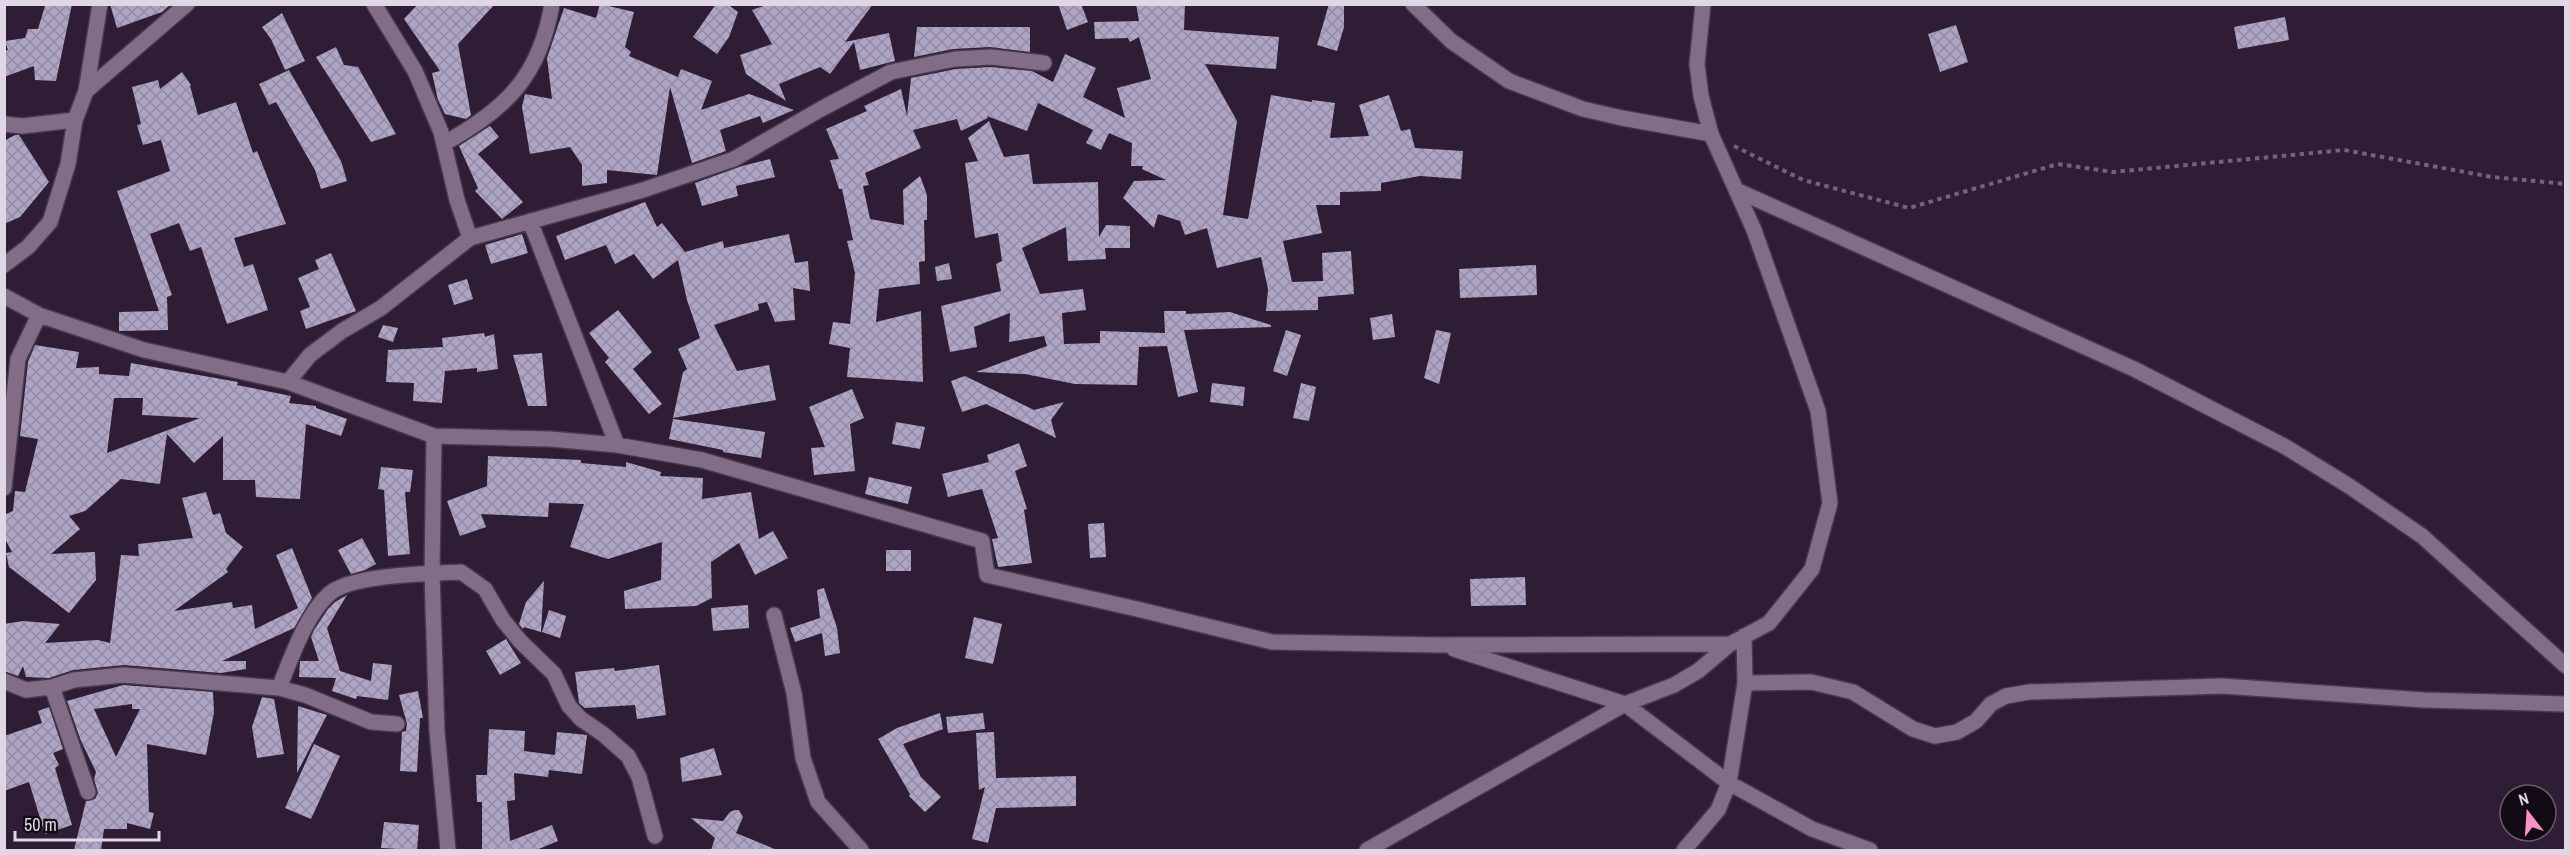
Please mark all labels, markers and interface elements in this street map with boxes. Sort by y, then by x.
north arrow [2498,783,2558,843]
text: N [2516,787,2531,811]
scale bar [15,804,159,842]
text: 50 m [24,812,57,837]

